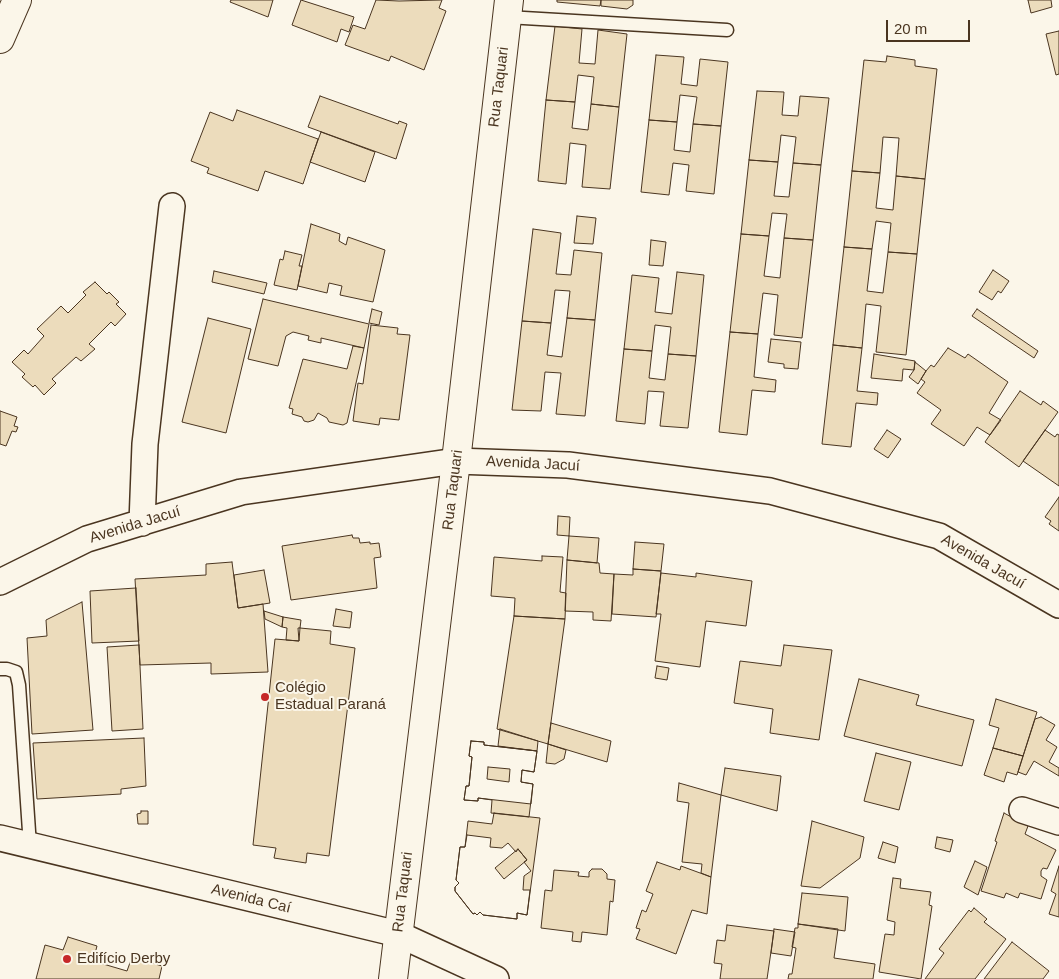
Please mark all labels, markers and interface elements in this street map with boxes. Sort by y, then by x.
scale bar [889,10,973,42]
text: 20 m [894,20,927,37]
street label: Rua Taquari [485,46,513,128]
street label: Rua Taquari [439,449,467,531]
street label: Avenida Jacuí [486,453,580,475]
street label: Avenida Jacuí [87,503,183,547]
street label: Avenida Jacuí [938,531,1028,593]
place label: Colégio Estadual Paraná [275,679,386,714]
marker: Colégio Estadual Paraná [259,691,271,703]
street label: Rua Taquari [389,851,417,933]
street label: Avenida Caí [209,880,293,918]
place label: Edifício Derby [77,950,170,968]
marker: Edifício Derby [61,953,73,965]

